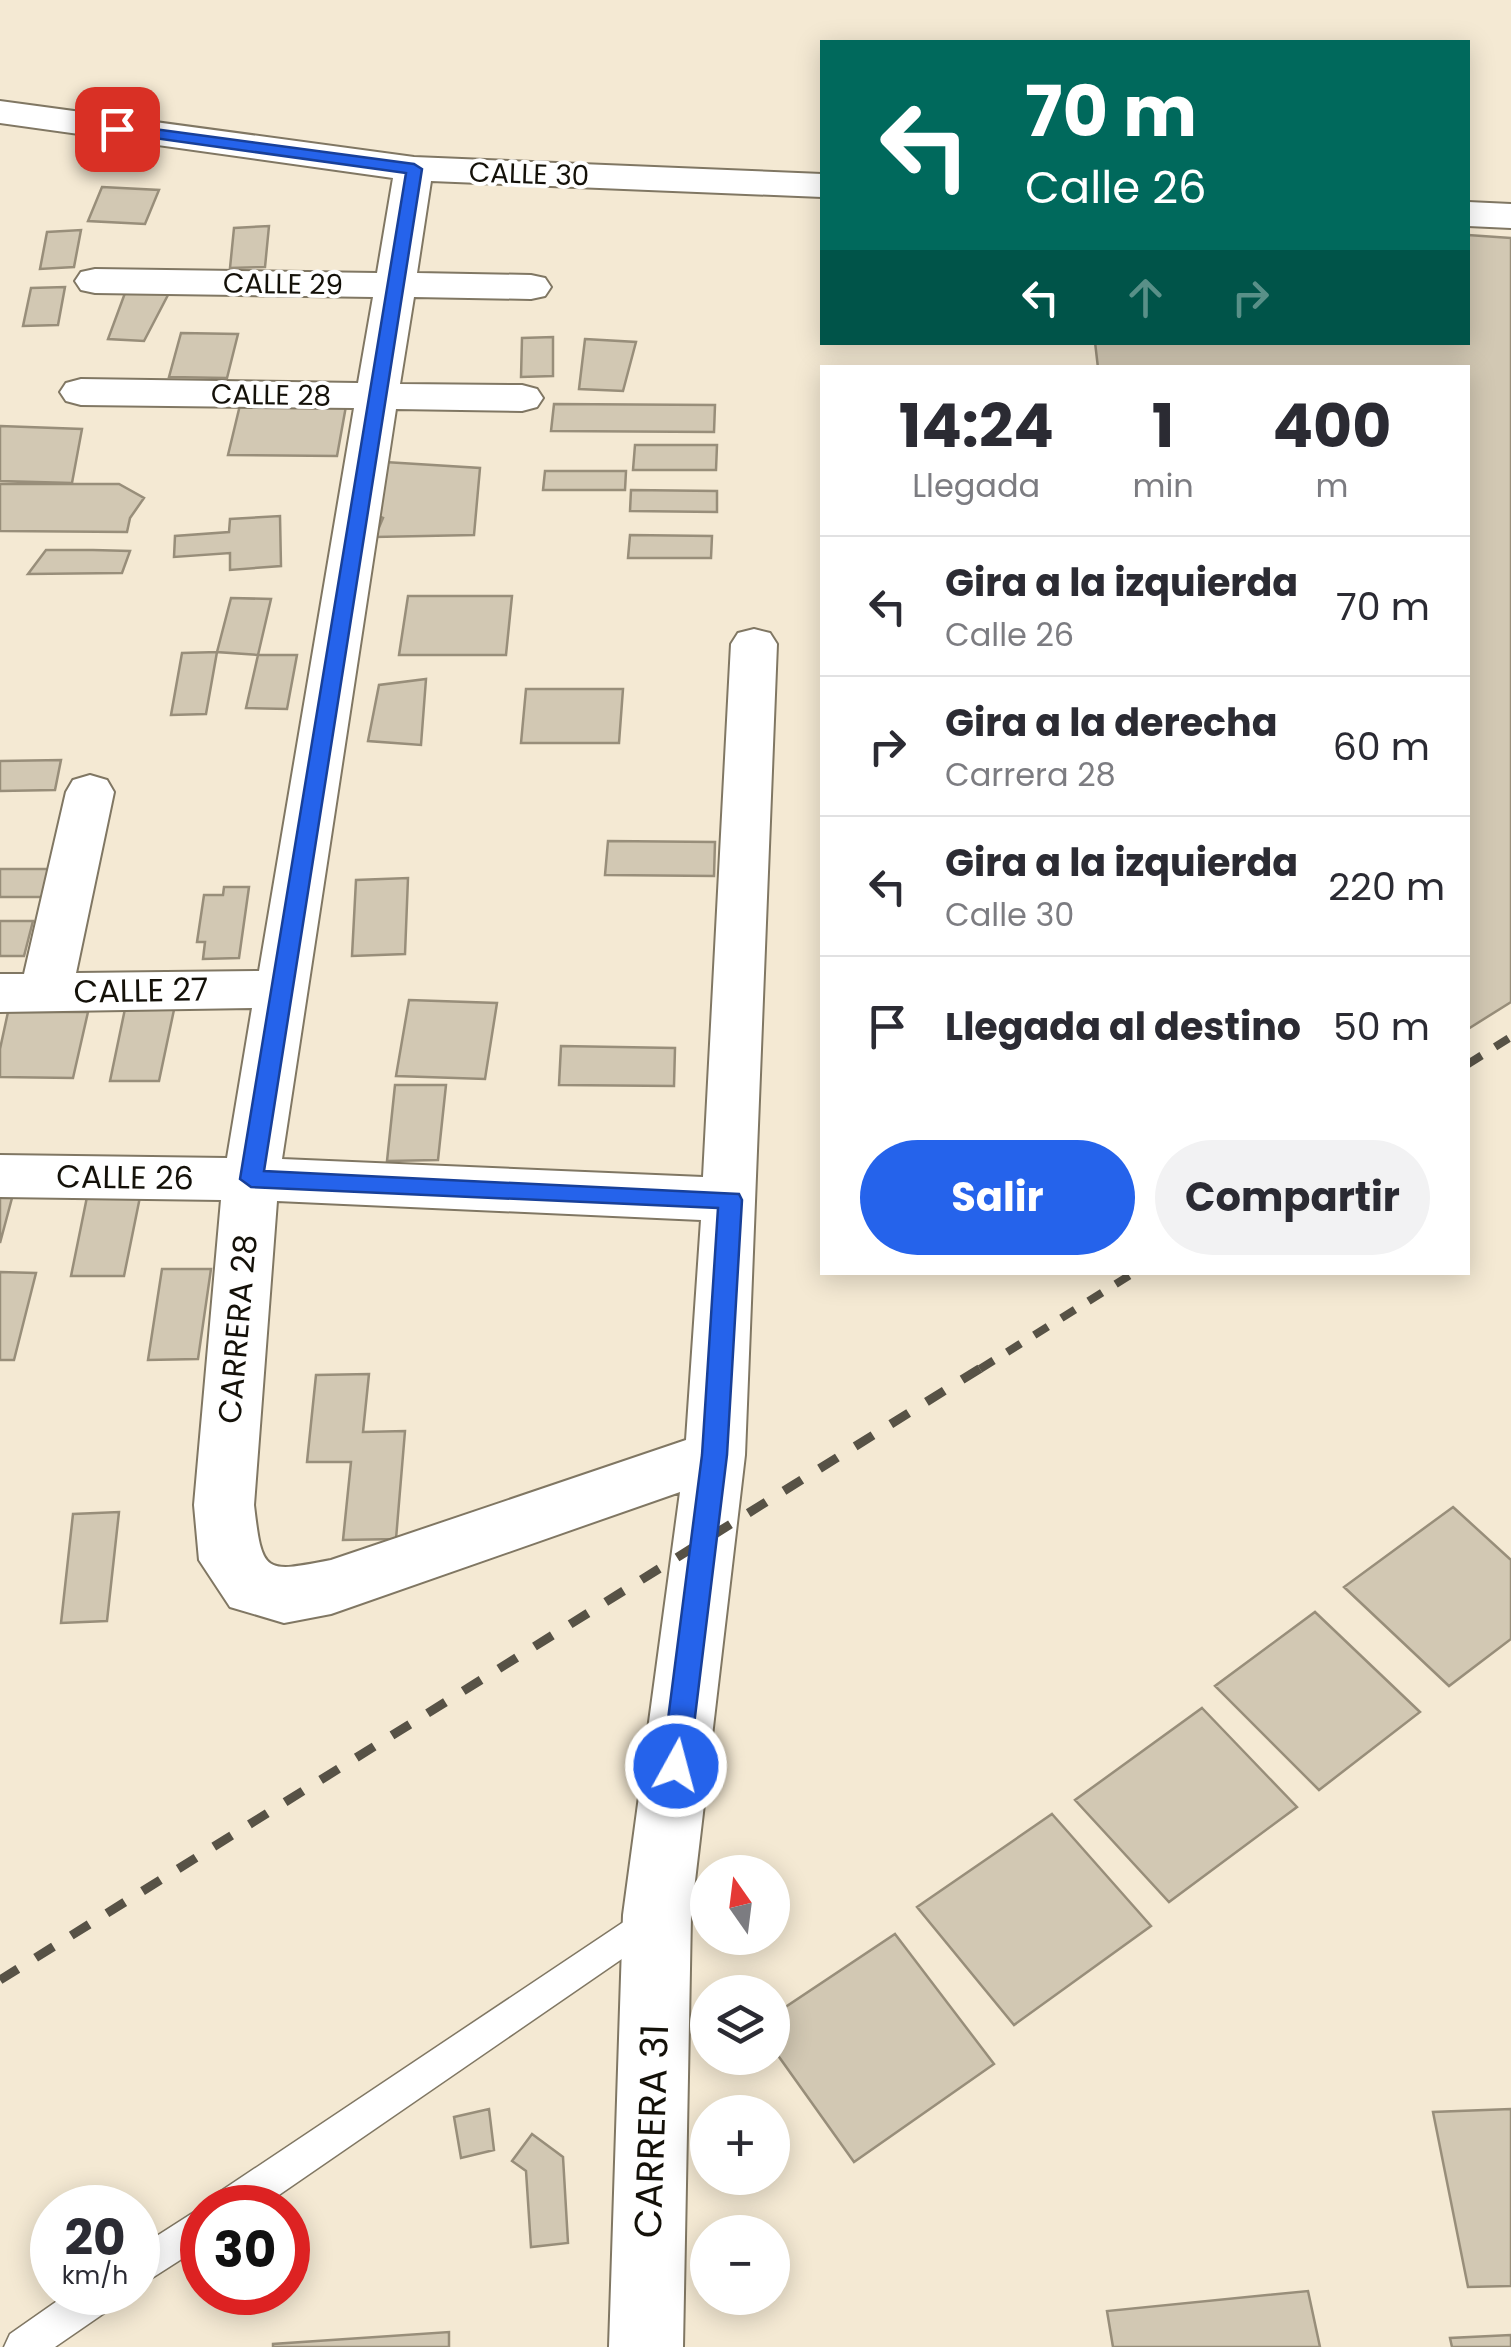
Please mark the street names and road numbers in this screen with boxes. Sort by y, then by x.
street label: CALLE 30 [468,152,590,196]
street label: CALLE 29 [223,263,343,305]
street label: CALLE 28 [211,374,331,416]
street label: CALLE 27 [73,966,209,1014]
street label: CALLE 26 [56,1153,194,1201]
street label: CARRERA 28 [206,1233,268,1425]
street label: CARRERA 31 [621,2023,681,2239]

